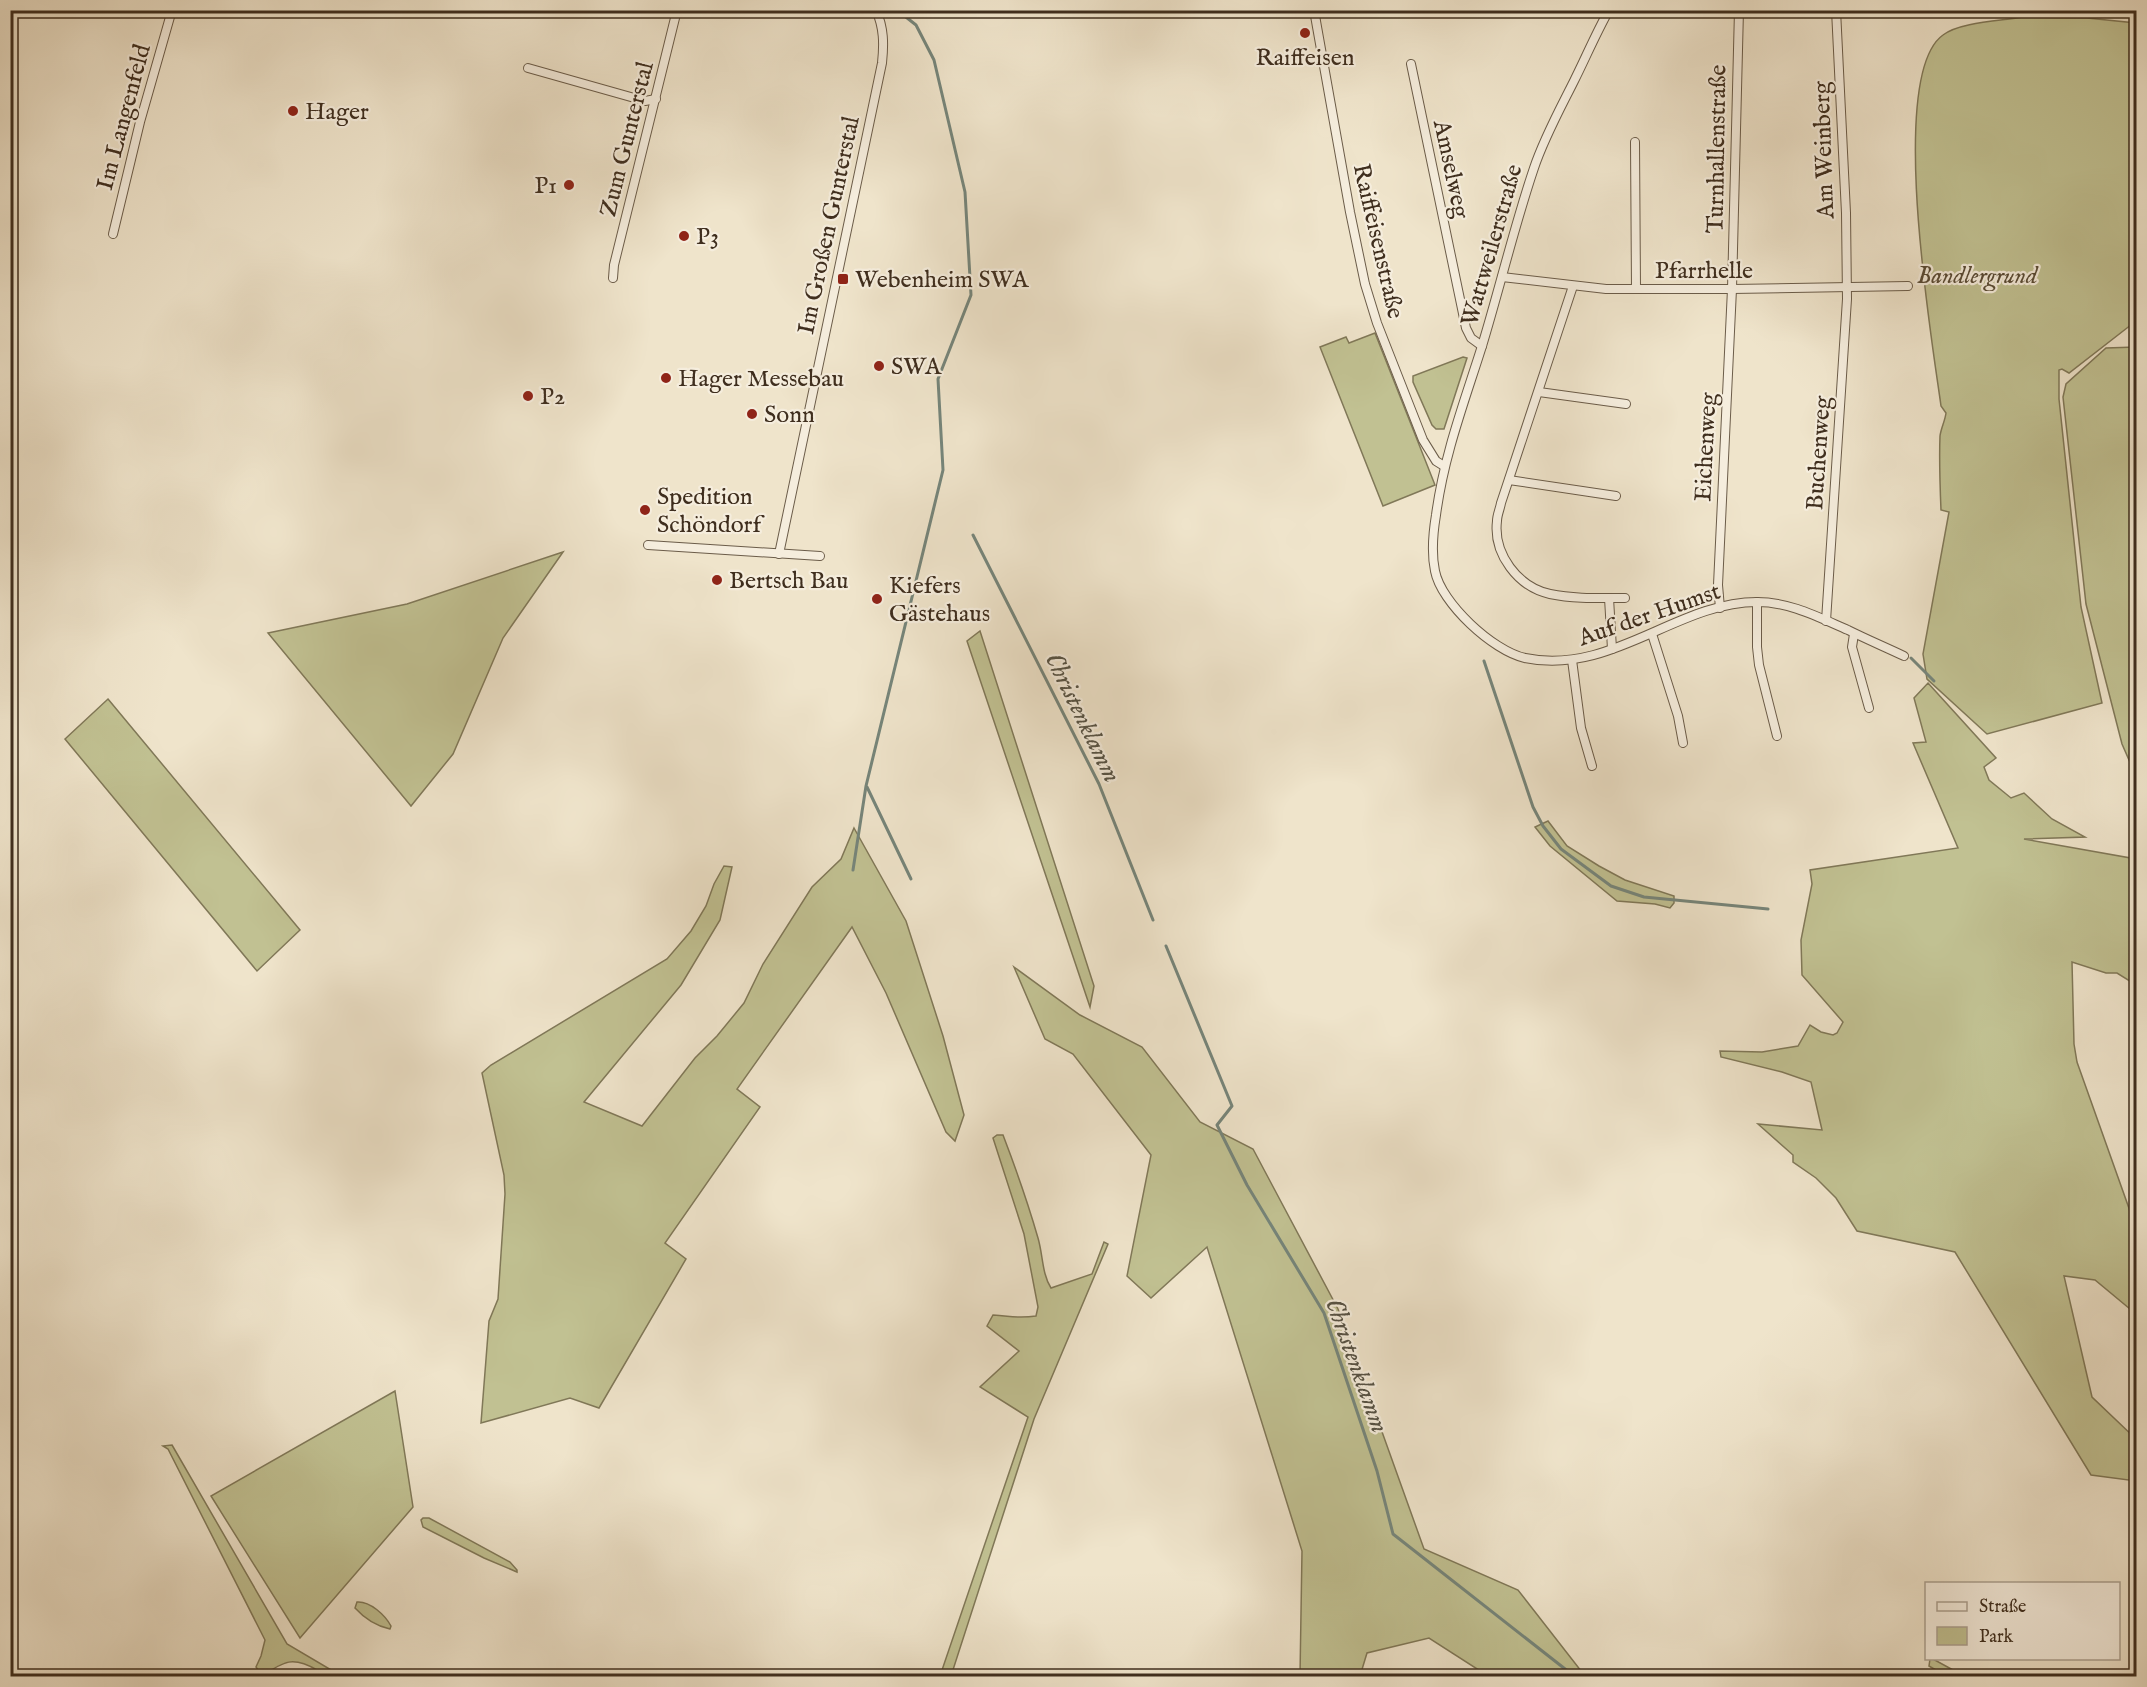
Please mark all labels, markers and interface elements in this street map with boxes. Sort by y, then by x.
marker: Raiffeisen [1298,26,1312,40]
street label: Im Langenfeld [90,41,159,194]
place label: Raiffeisen [1256,43,1355,74]
street label: Zum Gunterstal [593,58,662,220]
street label: Turnhallenstraße [1701,64,1734,234]
street label: Am Weinberg [1807,80,1842,220]
place label: Hager [305,97,369,128]
marker: Hager [286,104,300,118]
street label: Im Großen Gunterstal [791,113,868,337]
street label: Amselweg [1425,116,1476,222]
street label: Raiffeisenstraße [1345,161,1410,322]
street label: Wattweilerstraße [1455,161,1530,330]
place label: P1 [534,171,557,202]
marker: P1 [562,178,576,192]
place label: P3 [696,222,719,253]
marker: P3 [677,229,691,243]
street label: Pfarrhelle [1655,256,1753,287]
park label: Bandlergrund [1917,261,2039,292]
place label: Webenheim SWA [855,265,1029,296]
marker: Webenheim SWA [836,272,850,286]
place label: SWA [891,352,942,383]
marker: SWA [872,359,886,373]
place label: Hager Messebau [678,364,844,395]
marker: Hager Messebau [659,371,673,385]
place label: P2 [540,382,565,413]
marker: P2 [521,389,535,403]
street label: Eichenweg [1688,391,1725,502]
street label: Buchenweg [1800,394,1839,511]
place label: Sonn [764,400,815,431]
marker: Sonn [745,407,759,421]
place label: Spedition Schöndorf [657,482,765,541]
marker: Spedition Schöndorf [638,503,652,517]
place label: Bertsch Bau [729,566,848,597]
place label: Kiefers Gästehaus [889,571,990,630]
marker: Bertsch Bau [710,573,724,587]
street label: Auf der Humst [1573,577,1725,655]
marker: Kiefers Gästehaus [870,592,884,606]
water label: Christenklamm [1037,647,1128,788]
water label: Christenklamm [1317,1294,1396,1437]
legend [1925,1582,2120,1660]
text: Straße [1979,1596,2026,1619]
text: Park [1979,1626,2014,1649]

